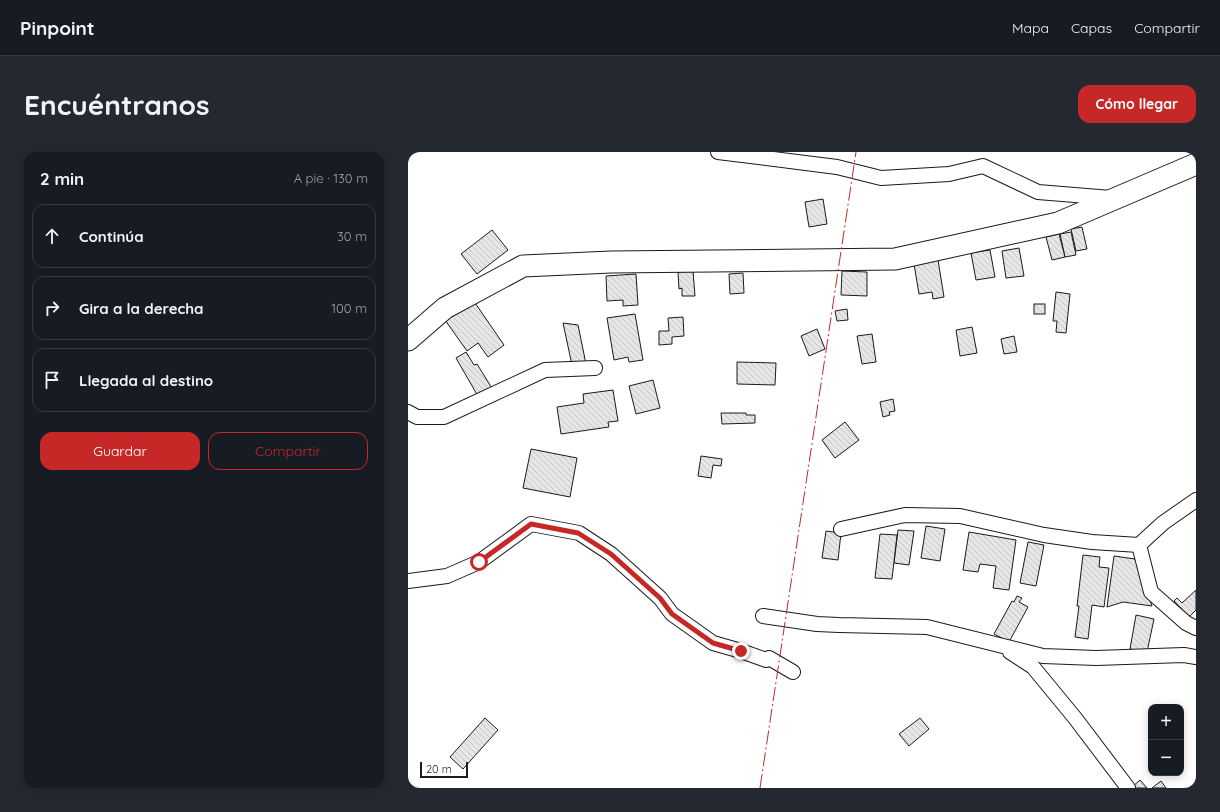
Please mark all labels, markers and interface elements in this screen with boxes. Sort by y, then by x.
text: Pinpoint [20,16,95,40]
text: Mapa [1012,19,1049,37]
text: Capas [1071,19,1112,37]
text: Compartir [1134,19,1200,37]
button: Cómo llegar [1078,85,1196,123]
text: Encuéntranos [24,87,209,122]
text: 2 min [40,168,84,189]
text: A pie · 130 m [294,170,368,186]
icon: ahead [41,225,63,247]
text: Continúa [79,227,144,246]
text: 30 m [337,228,367,244]
icon: right [41,297,63,319]
text: Gira a la derecha [79,299,204,318]
text: 100 m [331,300,367,316]
icon: arrive [41,369,63,391]
text: Llegada al destino [79,371,213,390]
button: Guardar [40,432,200,470]
button: Compartir [208,432,368,470]
route start [470,553,488,571]
route end [732,642,750,660]
map controls [1148,704,1184,776]
button: + [1148,704,1184,740]
button: − [1148,740,1184,776]
scale bar [420,760,468,779]
text: 20 m [426,762,452,776]

